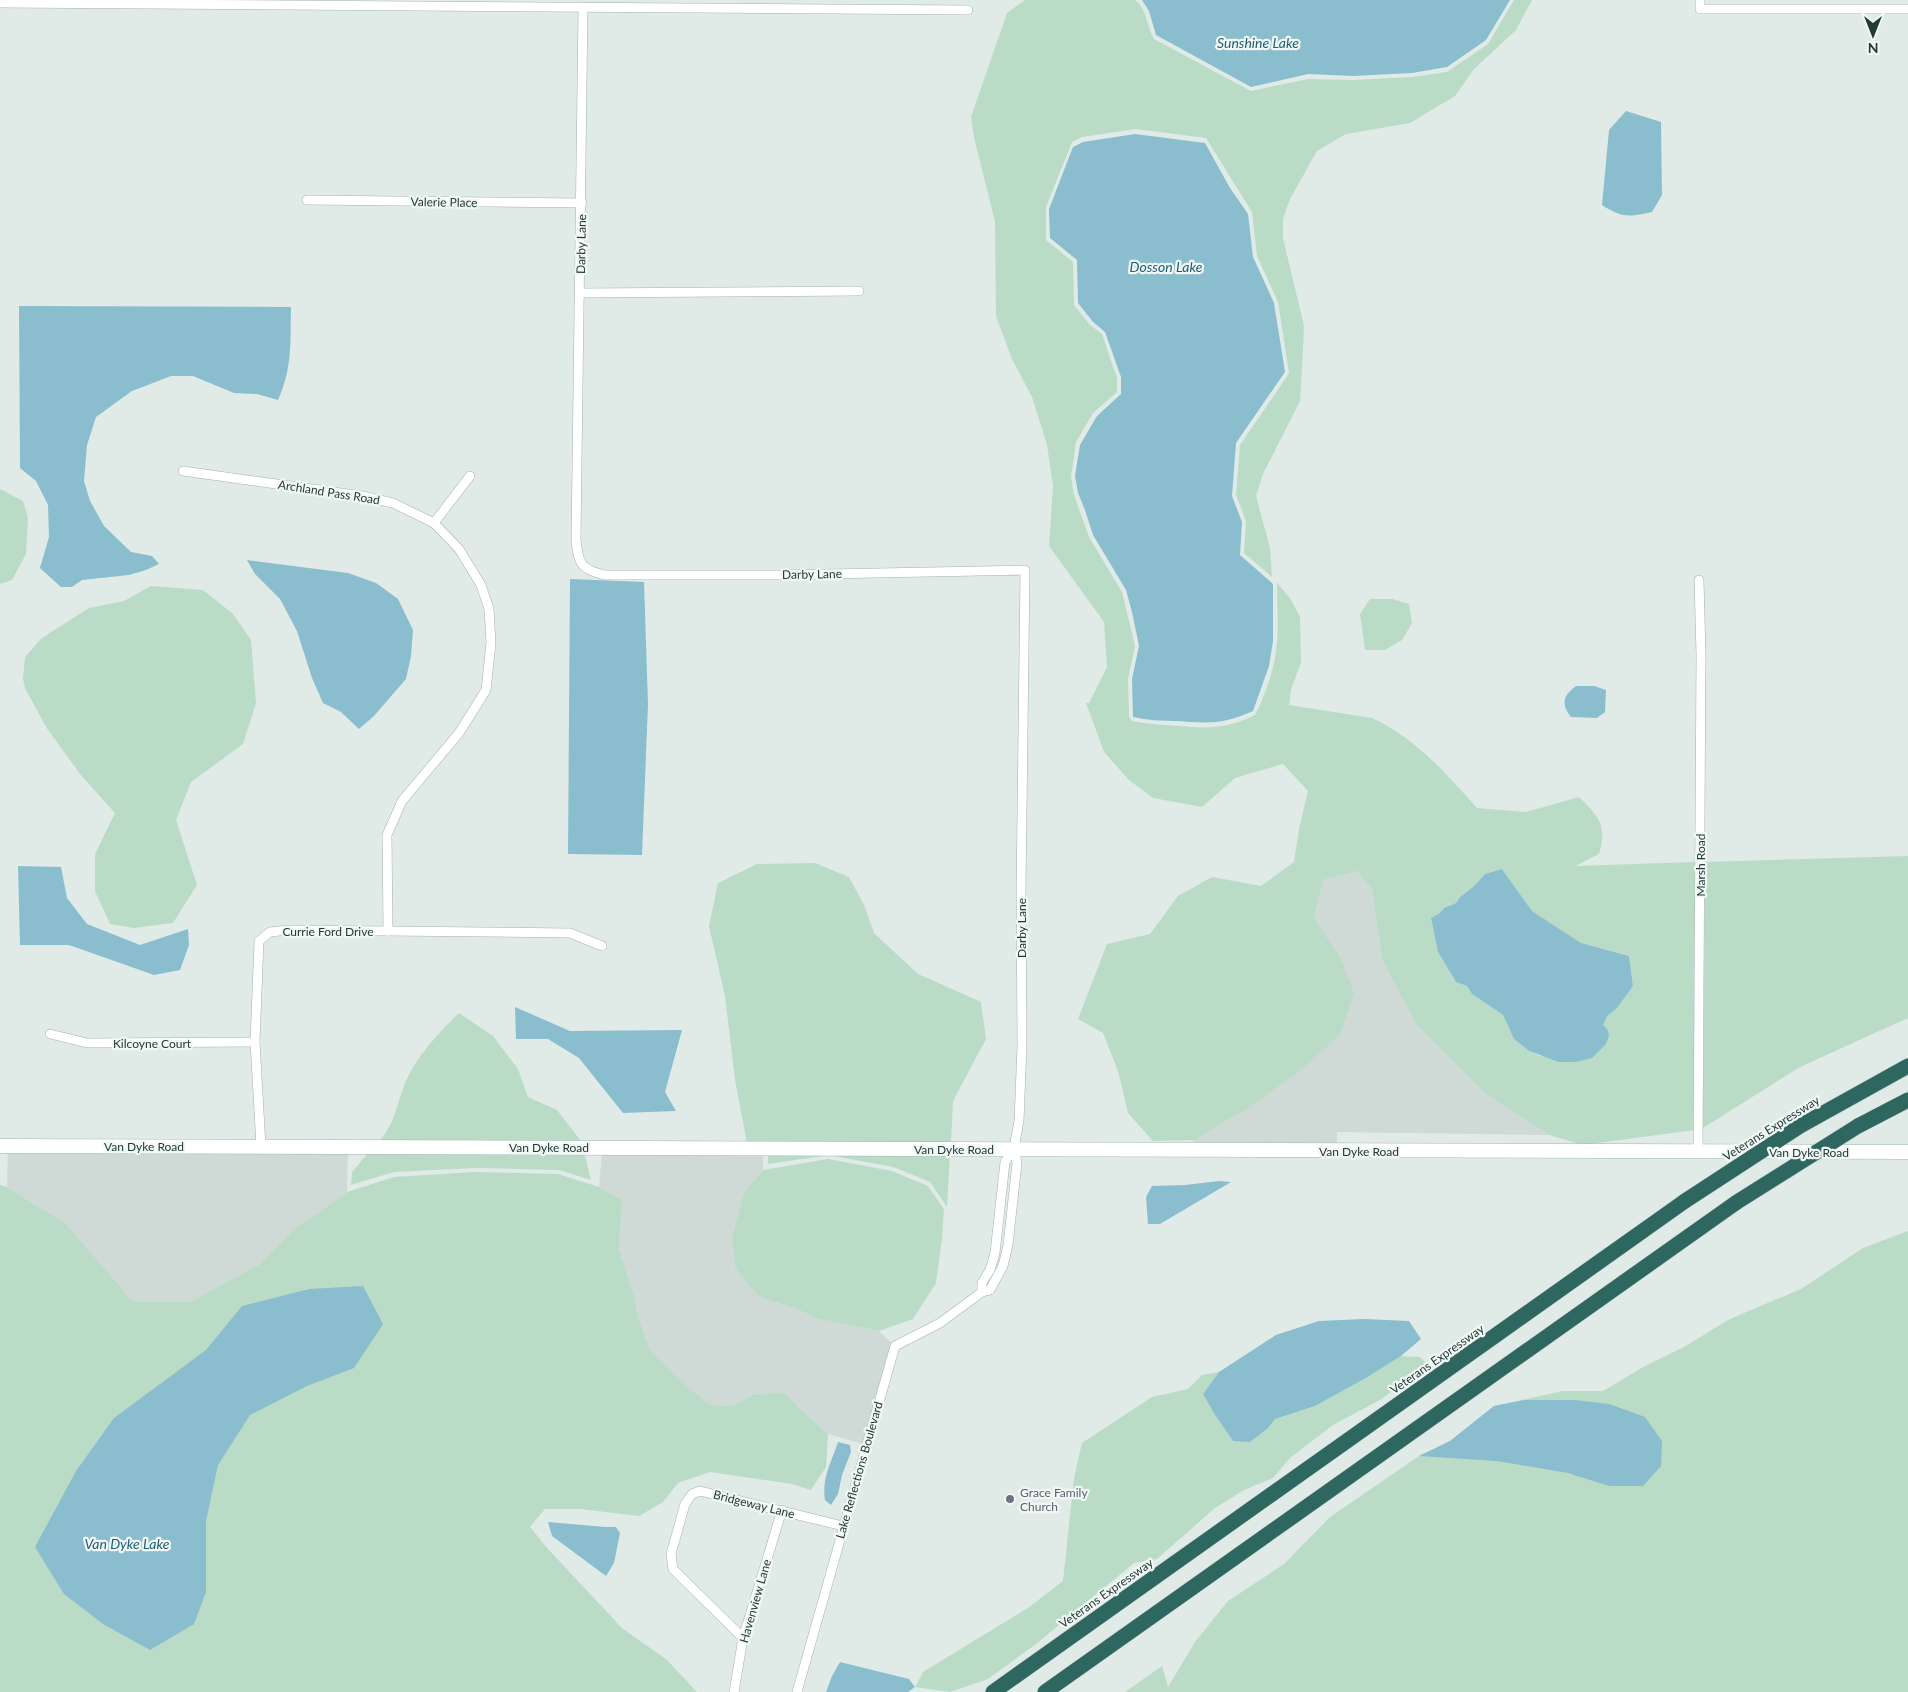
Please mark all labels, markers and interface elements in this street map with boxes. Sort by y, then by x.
north arrow [1848,10,1898,60]
water label: Sunshine Lake [1217,34,1299,51]
text: N [1868,40,1878,57]
street label: Valerie Place [410,194,478,210]
street label: Darby Lane [573,214,589,274]
water label: Dosson Lake [1130,258,1203,275]
street label: Archland Pass Road [277,477,381,507]
street label: Darby Lane [782,566,842,582]
street label: Marsh Road [1693,834,1708,896]
street label: Darby Lane [1014,898,1029,958]
street label: Currie Ford Drive [282,924,374,939]
street label: Kilcoyne Court [113,1036,192,1051]
street label: Veterans Expressway [1720,1092,1823,1164]
street label: Van Dyke Road [104,1139,184,1154]
street label: Van Dyke Road [509,1140,589,1155]
street label: Van Dyke Road [914,1142,994,1157]
street label: Van Dyke Road [1319,1144,1399,1159]
street label: Van Dyke Road [1769,1145,1849,1160]
street label: Veterans Expressway [1387,1321,1487,1397]
street label: Lake Reflections Boulevard [832,1400,886,1540]
place label: Grace Family Church [1020,1485,1088,1514]
street label: Bridgeway Lane [712,1487,796,1521]
marker: Grace Family Church [1004,1493,1016,1505]
water label: Van Dyke Lake [85,1535,170,1552]
street label: Veterans Expressway [1056,1555,1156,1631]
street label: Havenview Lane [736,1557,774,1645]

